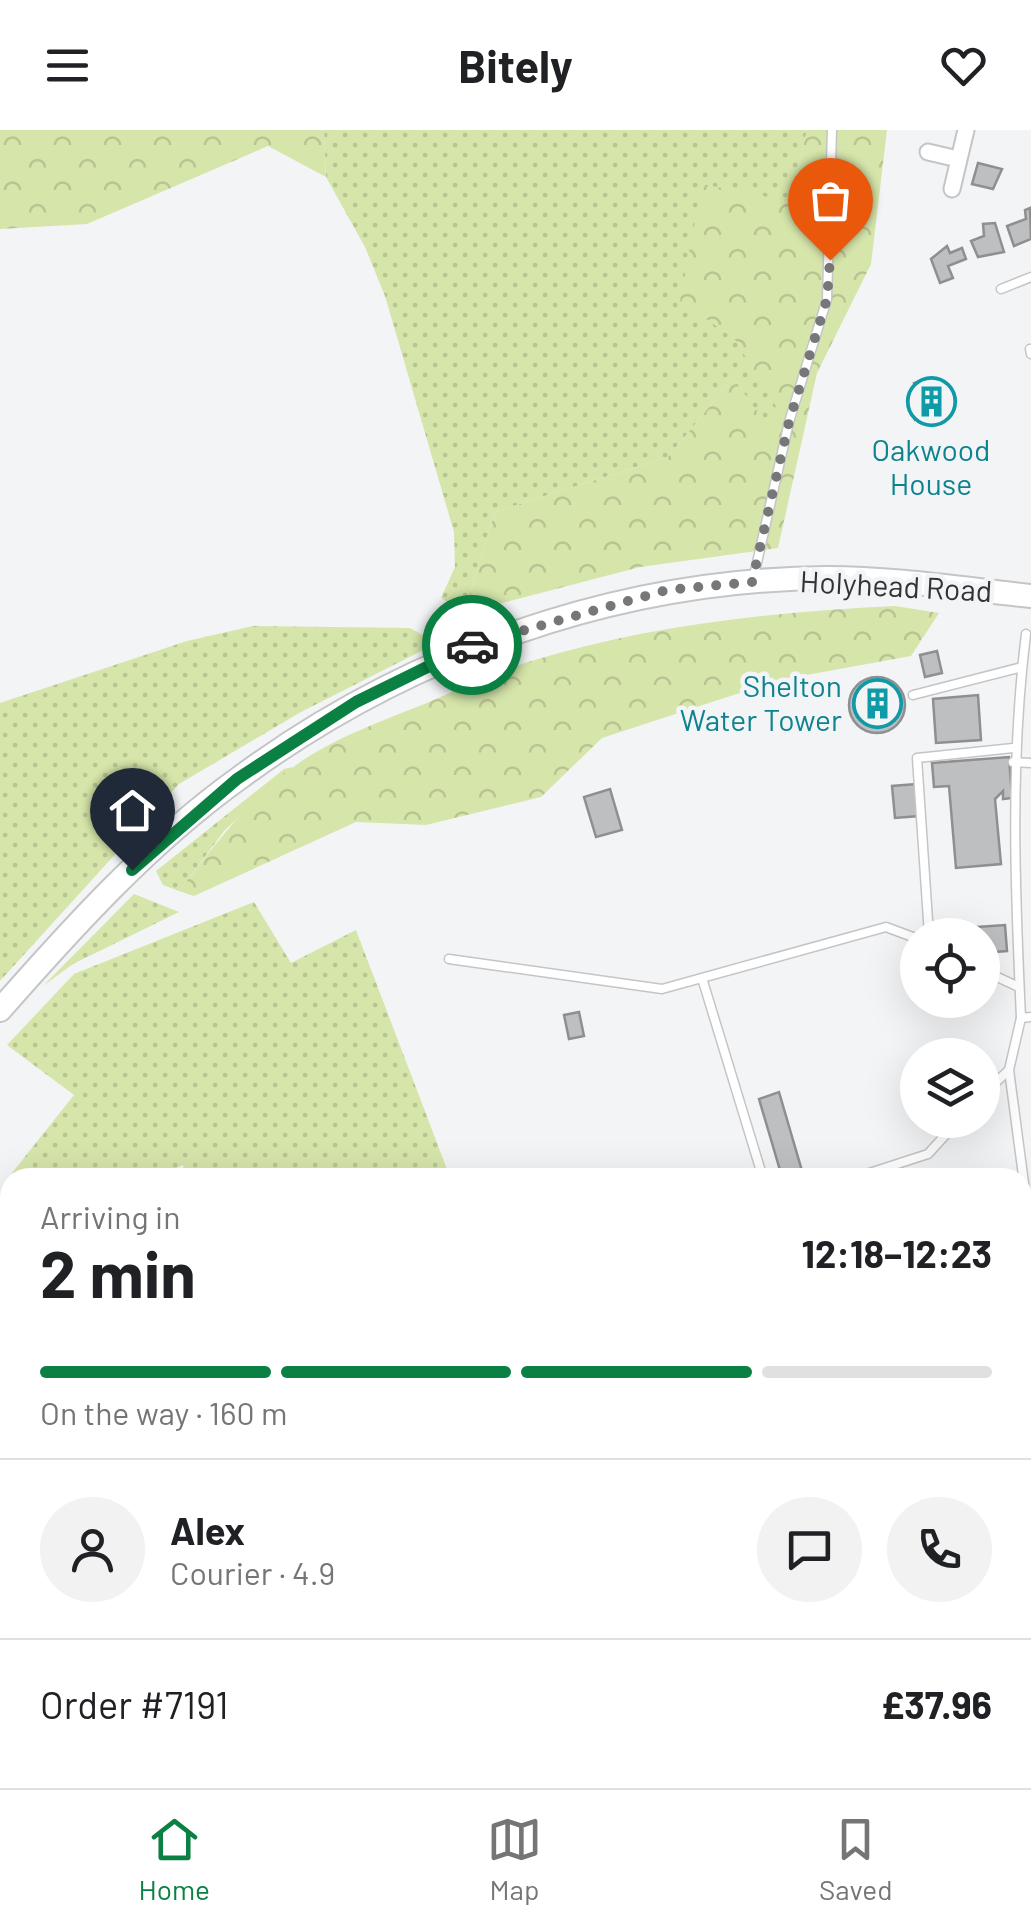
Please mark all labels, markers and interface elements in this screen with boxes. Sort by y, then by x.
icon: menu [40,38,95,93]
text: Bitely [458,38,573,92]
icon: heart [936,38,991,93]
pin [788,158,873,261]
icon: bag [803,173,858,228]
building icon: Oakwood House [905,376,957,428]
place label: Oakwood House [871,431,991,501]
street label: Holyhead Road [799,562,993,608]
courier [422,595,522,695]
icon: car [445,618,500,673]
place label: Shelton Water Tower [680,667,842,737]
building icon: Shelton Water Tower [851,678,903,730]
pin [90,768,175,871]
icon: home [105,783,160,838]
map controls [900,918,1000,1138]
button: locate [900,918,1000,1018]
button: layers [900,1038,1000,1138]
text: Arriving in [40,1197,180,1235]
text: 12:18–12:23 [802,1230,992,1276]
text: 2 min [40,1233,196,1311]
text: On the way · 160 m [40,1393,287,1431]
button: person [40,1497,145,1602]
button: chat [757,1497,862,1602]
button: phone [887,1497,992,1602]
text: Alex [170,1507,245,1553]
text: Courier · 4.9 [170,1553,335,1591]
text: Order #7191 [40,1681,228,1727]
text: £37.96 [881,1681,992,1727]
tab: Home [139,1812,210,1906]
tab: Map [487,1812,542,1906]
tab: Saved [819,1812,892,1906]

